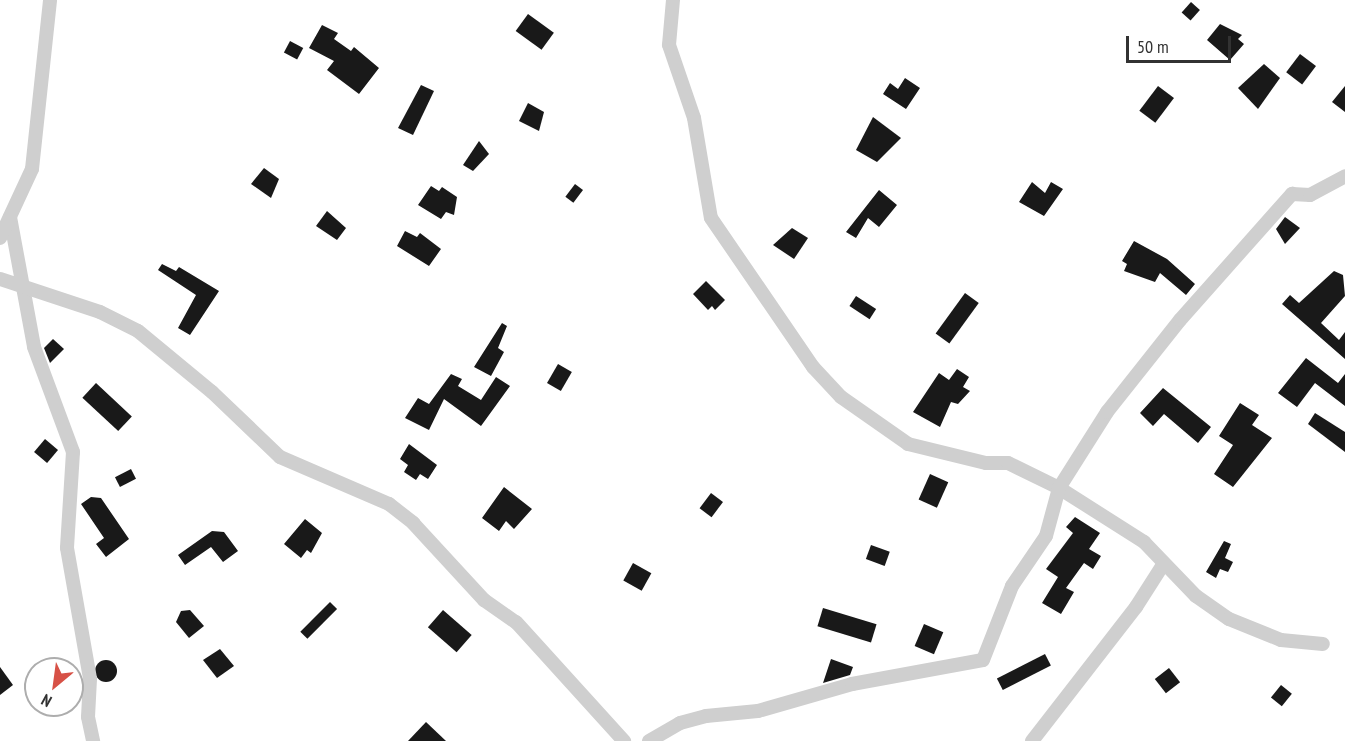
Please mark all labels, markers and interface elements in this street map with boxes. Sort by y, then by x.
scale bar [1129,24,1234,62]
text: 50 m [1137,35,1169,58]
north arrow [24,657,84,717]
text: N [38,690,55,712]

